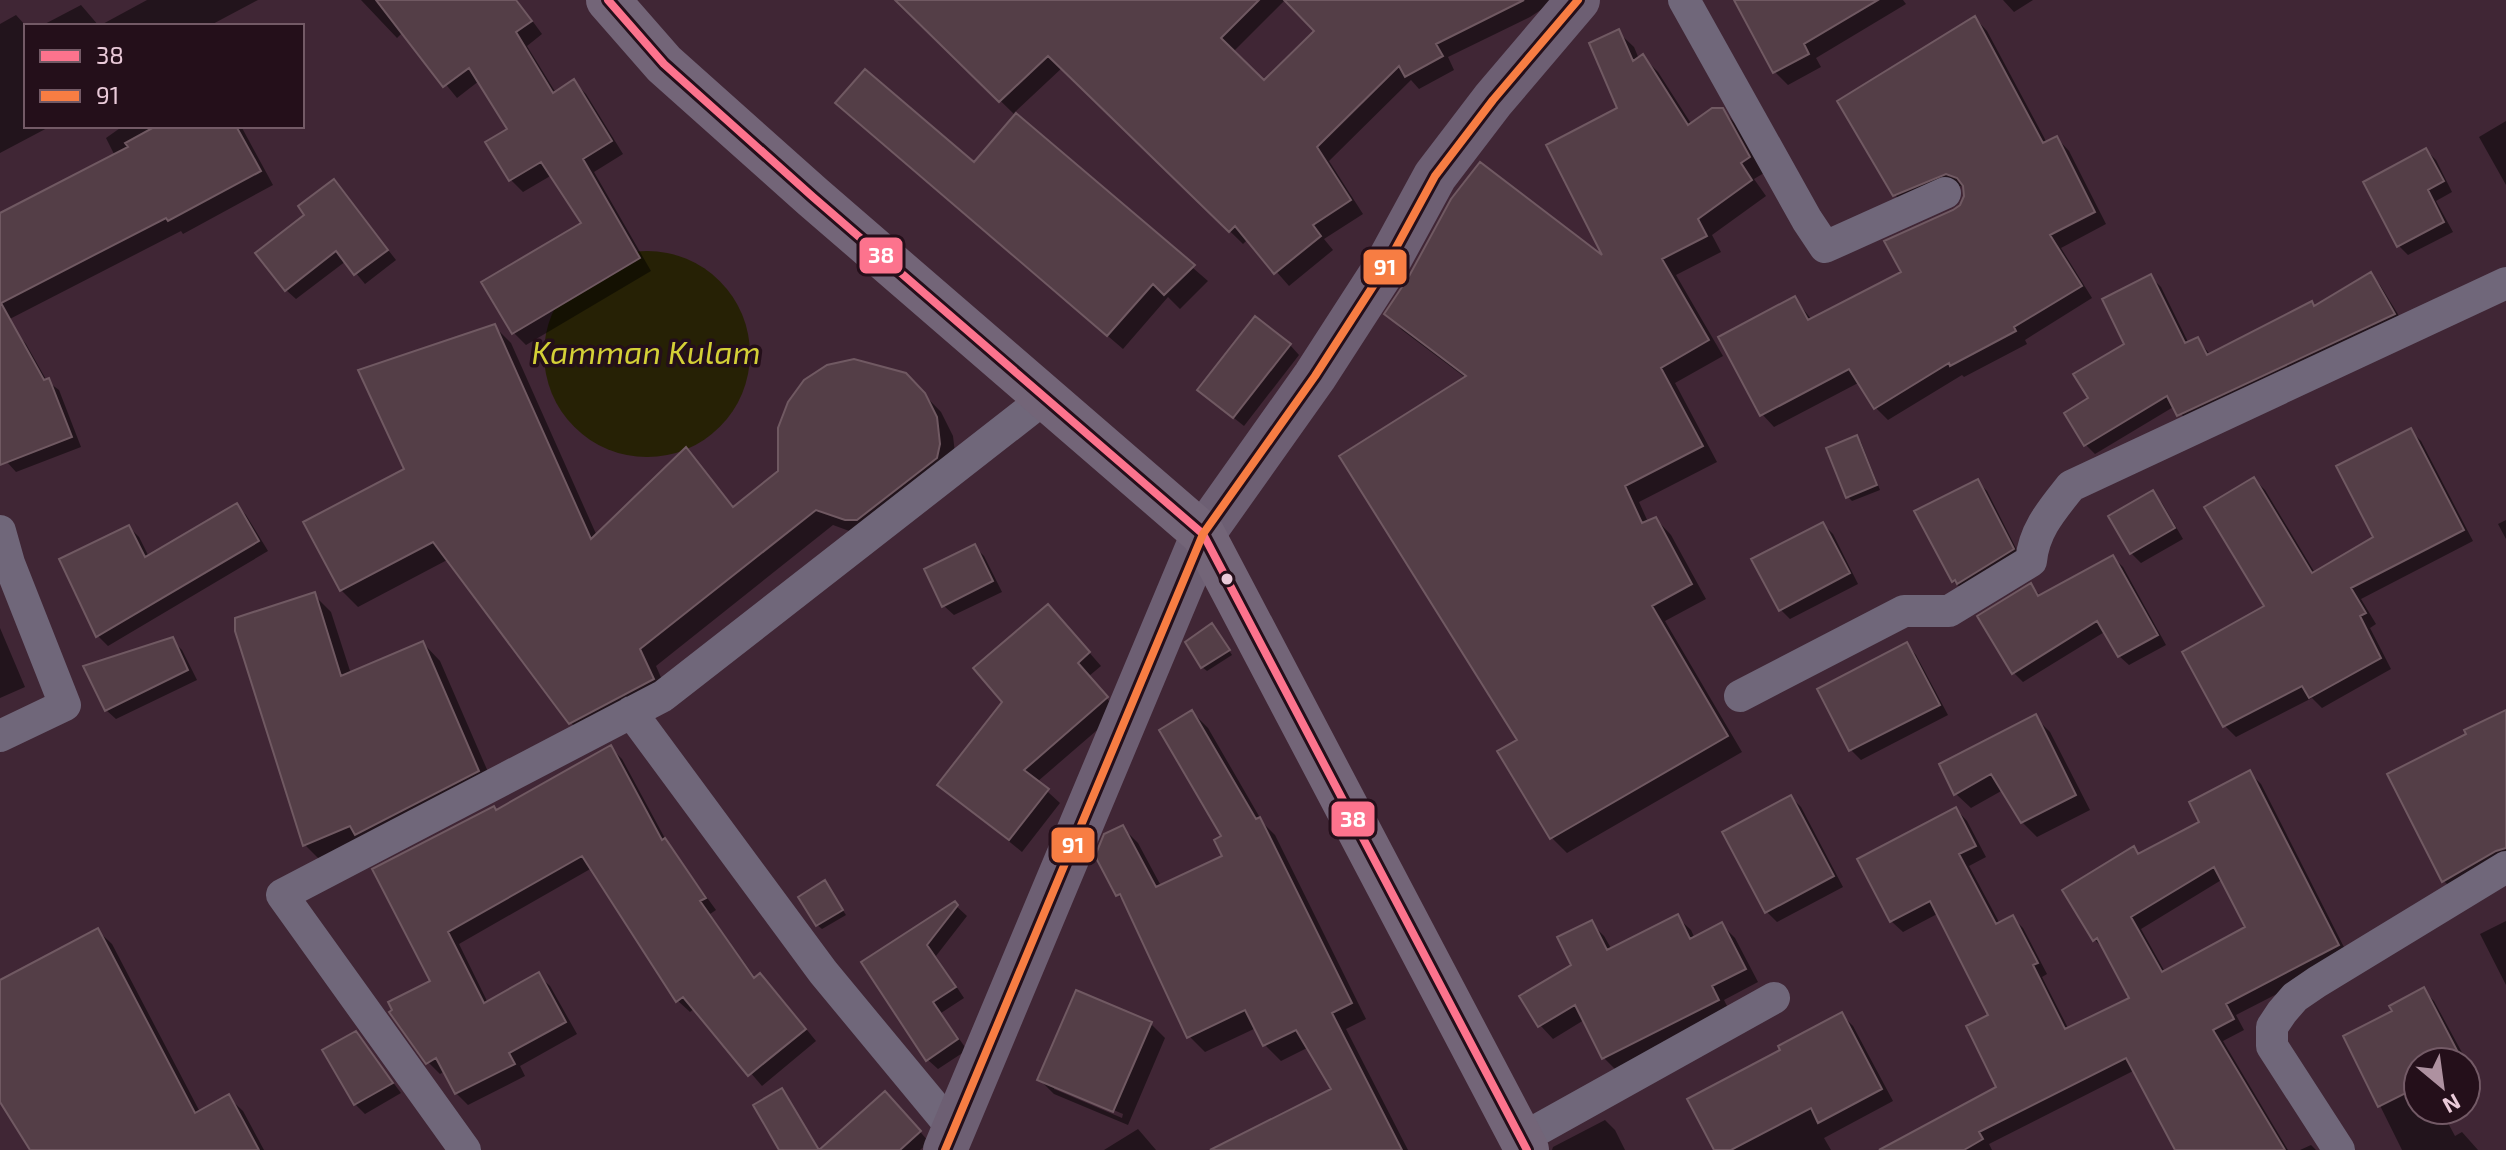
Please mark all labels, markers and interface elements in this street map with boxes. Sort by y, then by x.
legend [24,24,304,128]
text: 38 [96,40,124,69]
text: 91 [96,80,119,109]
line badge: 38 [858,236,904,275]
text: 38 [868,241,894,267]
line badge: 91 [1362,248,1408,286]
text: 91 [1374,253,1396,279]
water label: Kamman Kulam [531,332,761,370]
unlabelled marker [1219,571,1235,587]
line badge: 38 [1330,800,1376,838]
text: 38 [1340,805,1366,831]
line badge: 91 [1050,826,1096,864]
text: 91 [1062,831,1084,857]
north arrow [2402,1046,2482,1126]
text: N [2439,1089,2465,1120]

